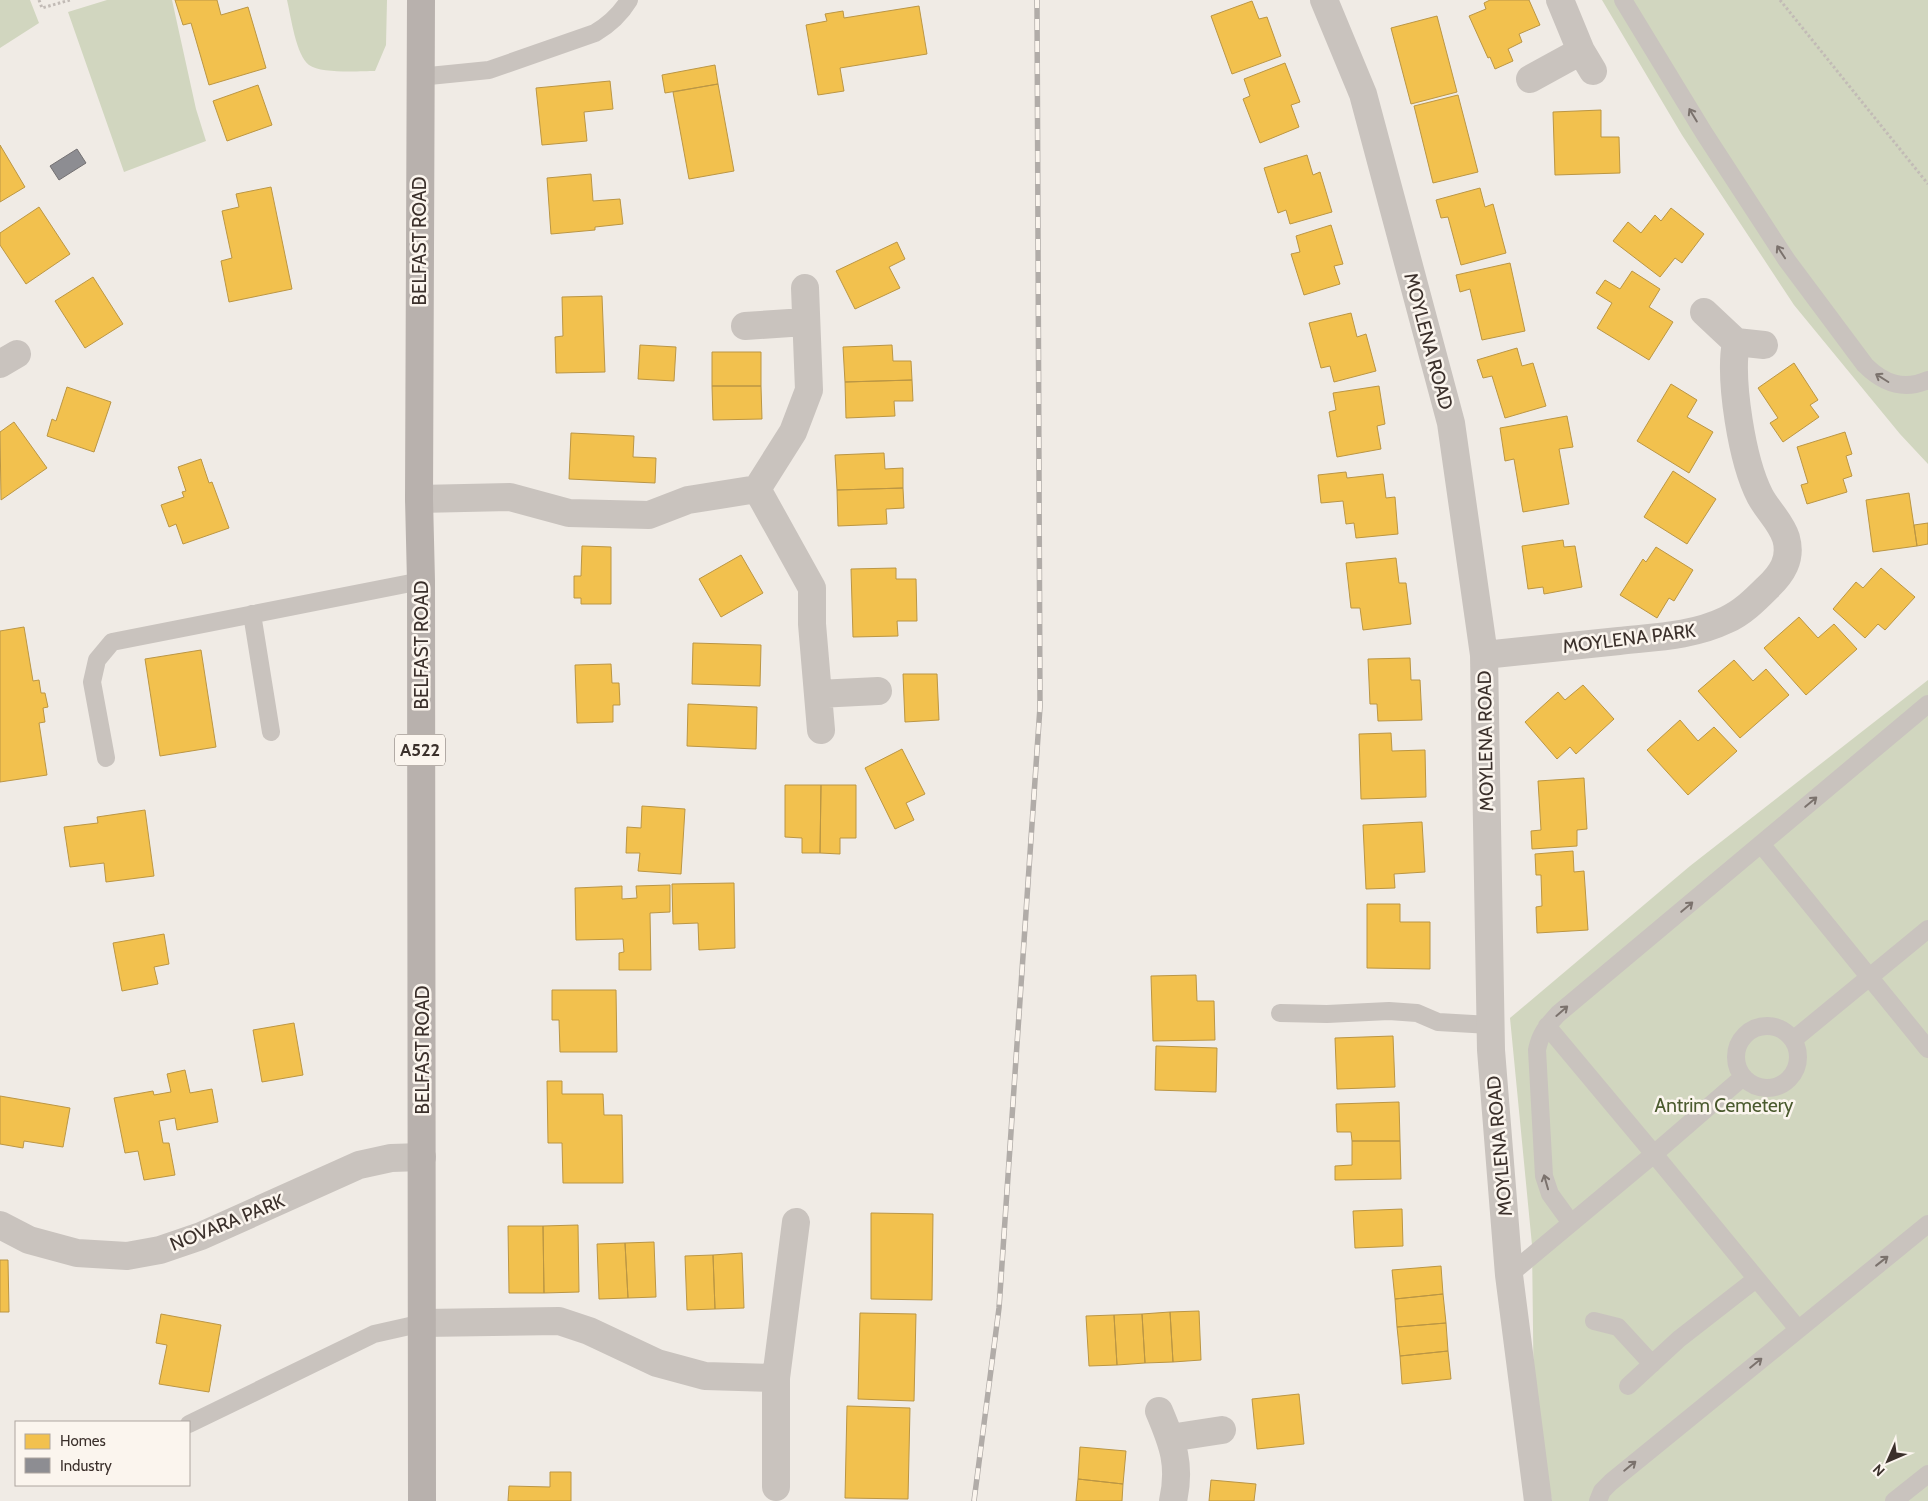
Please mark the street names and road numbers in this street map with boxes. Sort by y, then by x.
street label: BELFAST ROAD [408,176,431,305]
street label: MOYLENA ROAD [1399,270,1458,412]
street label: BELFAST ROAD [410,580,433,709]
street label: MOYLENA PARK [1561,619,1697,658]
street label: MOYLENA ROAD [1473,670,1498,812]
road number: A522 [395,734,445,766]
street label: BELFAST ROAD [411,985,434,1114]
street label: MOYLENA ROAD [1482,1075,1517,1217]
street label: NOVARA PARK [167,1189,288,1256]

